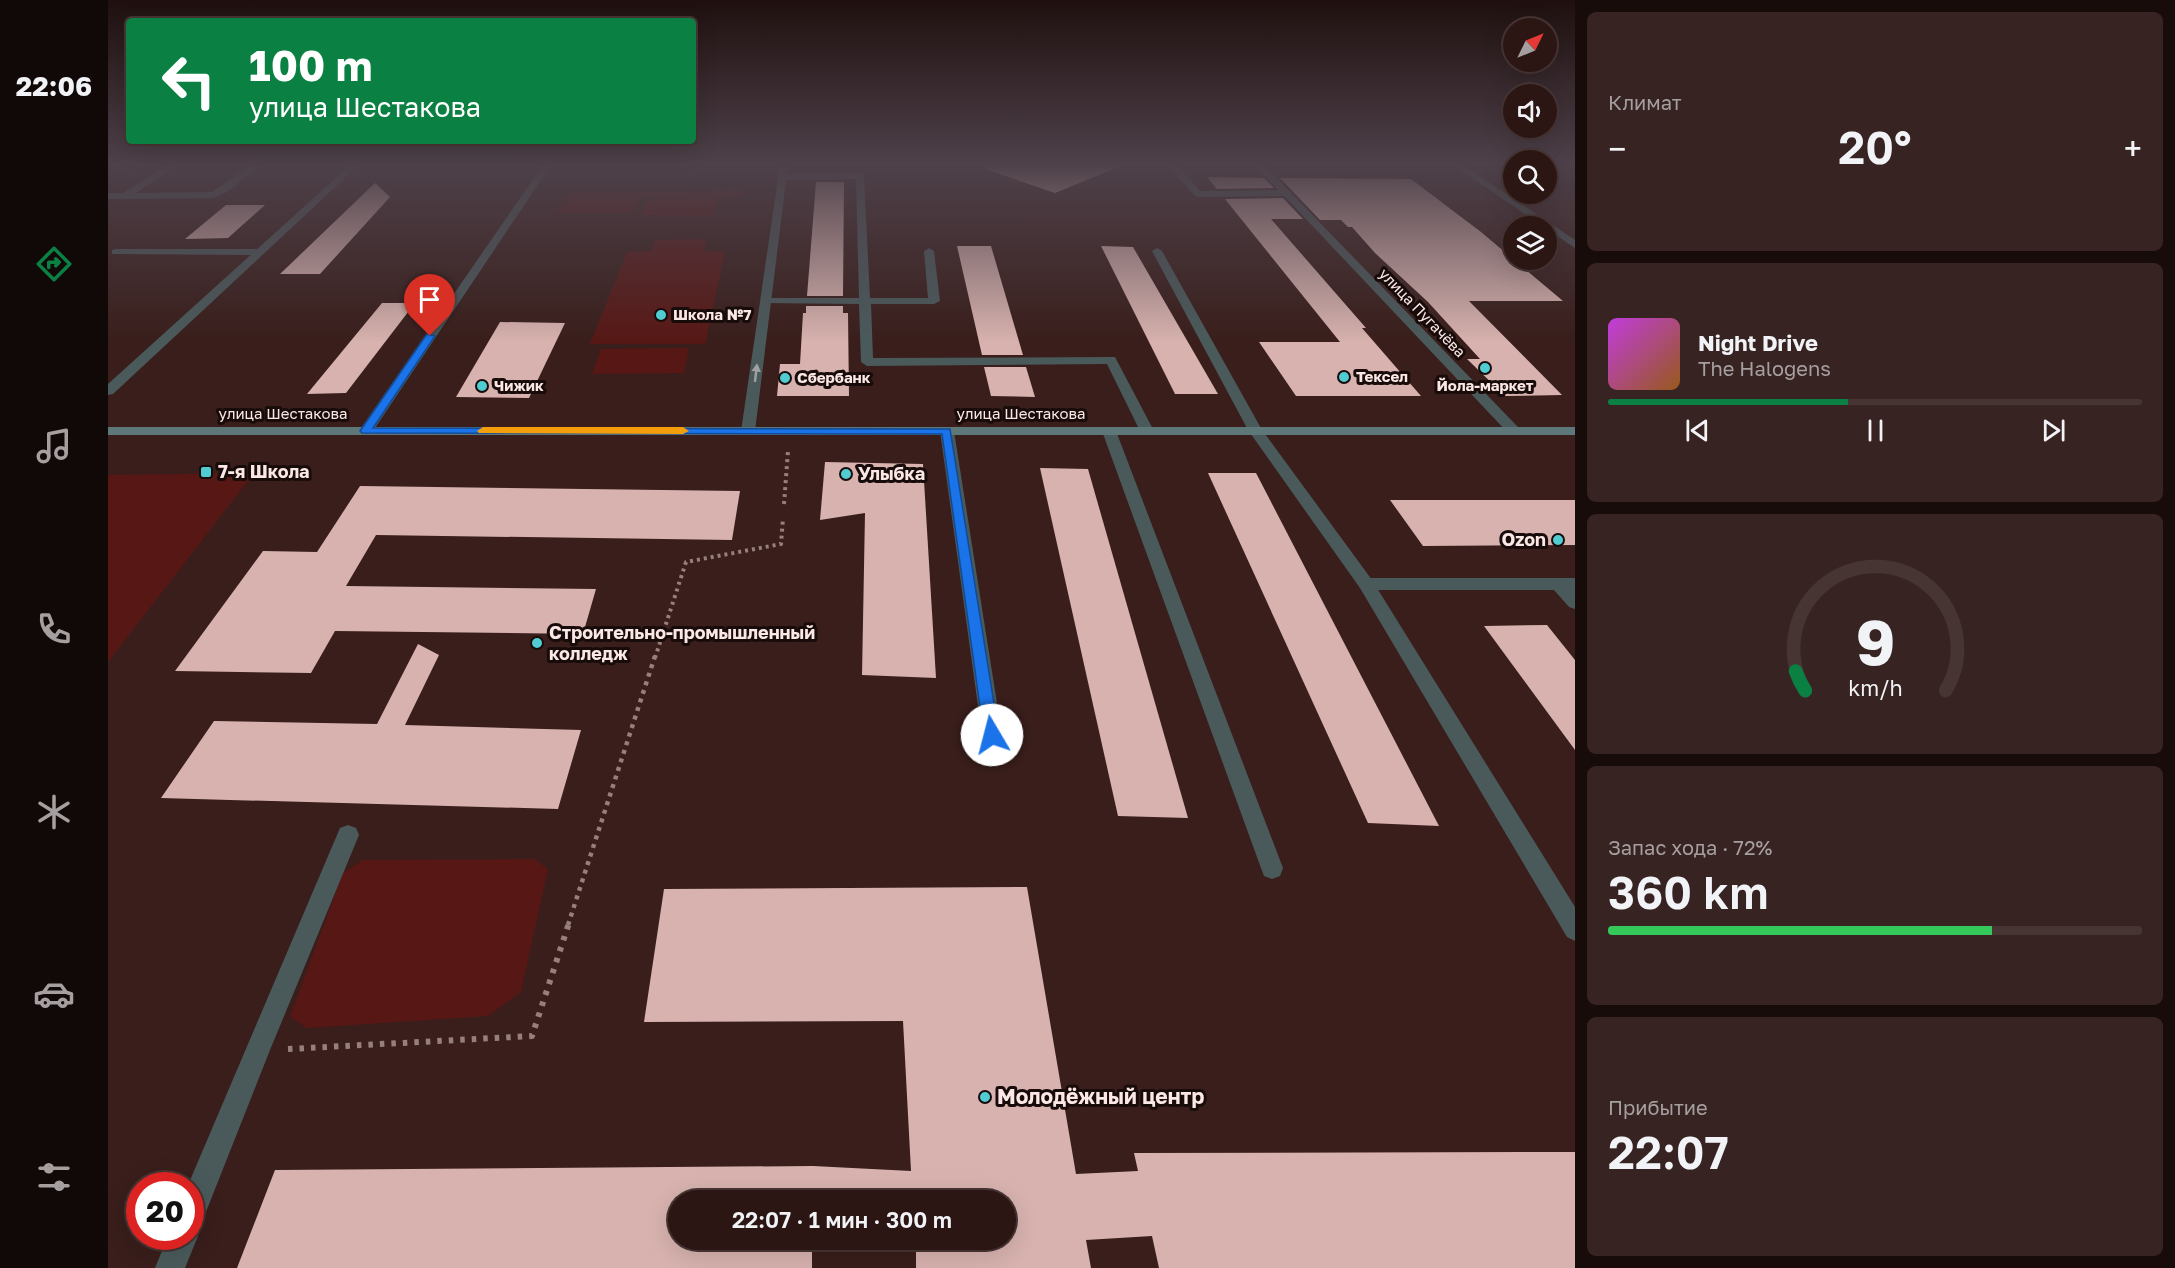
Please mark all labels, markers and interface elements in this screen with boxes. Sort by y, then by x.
north arrow [1503,18,1557,72]
map controls [1503,18,1557,270]
text: 100 m [249,40,372,90]
icon: left [150,42,228,120]
text: 22:06 [16,70,92,102]
button: sound [1503,84,1557,138]
text: Климат [1608,90,1682,114]
text: улица Шестакова [249,91,481,123]
text: 20° [1838,120,1912,174]
text: − [1608,129,1626,168]
text: + [2124,129,2142,168]
button: search [1503,150,1557,204]
button: layers [1503,216,1557,270]
icon: directions [33,243,75,285]
street label: улица Пугачёва [1376,264,1470,360]
pin [404,274,455,336]
icon: arrive [413,283,446,316]
place label: Школа №7 [673,305,751,323]
marker: Школа №7 [654,308,668,322]
text: Night Drive [1698,329,1818,356]
text: The Halogens [1698,356,1831,380]
marker: Йола-маркет [1478,361,1492,375]
one-way arrow [752,363,761,382]
place label: Тексел [1356,367,1408,385]
place label: Сбербанк [797,368,871,386]
marker: Тексел [1337,370,1351,384]
marker: Сбербанк [778,371,792,385]
place label: Чижик [494,376,544,394]
place label: Йола-маркет [1436,376,1534,394]
marker: Чижик [475,379,489,393]
street label: улица Шестакова [219,404,347,422]
street label: улица Шестакова [957,404,1085,422]
icon: previous [1681,414,1714,447]
icon: pause [1859,414,1892,447]
icon: next [2037,414,2070,447]
icon: music [33,425,75,467]
place label: 7-я Школа [218,460,310,482]
place label: Улыбка [858,462,925,484]
marker: 7-я Школа [199,465,213,479]
marker: Улыбка [839,467,853,481]
place label: Ozon [1502,528,1546,550]
marker: Ozon [1551,533,1565,547]
text: 9 [1855,604,1895,679]
icon: phone [33,608,75,650]
place label: Строительно-промышленный колледж [549,621,815,664]
marker: Строительно-промышленный колледж [530,636,544,650]
text: km/h [1848,675,1902,701]
position arrow [960,703,1024,767]
icon: climate [33,791,75,833]
text: Запас хода · 72% [1608,835,1772,859]
text: 360 km [1608,865,1769,919]
icon: car [33,973,75,1015]
place label: Молодёжный центр [997,1083,1204,1109]
marker: Молодёжный центр [978,1090,992,1104]
text: Прибытие [1608,1095,1708,1119]
text: 22:07 [1608,1125,1729,1179]
icon: filters [33,1156,75,1198]
speed limit sign: 20 [126,1172,204,1250]
text: 22:07 · 1 мин · 300 m [732,1206,952,1233]

